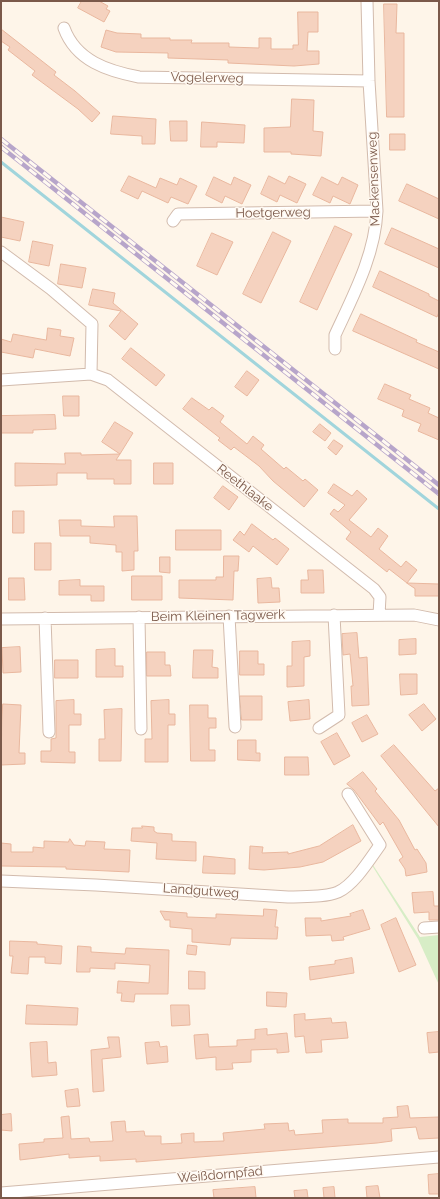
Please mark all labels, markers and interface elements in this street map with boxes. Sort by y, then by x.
street label: Vogelerweg [170,70,244,86]
street label: Mackensenweg [365,131,383,227]
street label: Hoetgerweg [235,205,311,221]
street label: Reethlaake [214,461,276,515]
street label: Beim Kleinen Tagwerk [151,607,285,625]
street label: Landgutweg [162,881,240,901]
street label: Weißdornpfad [177,1163,263,1187]

